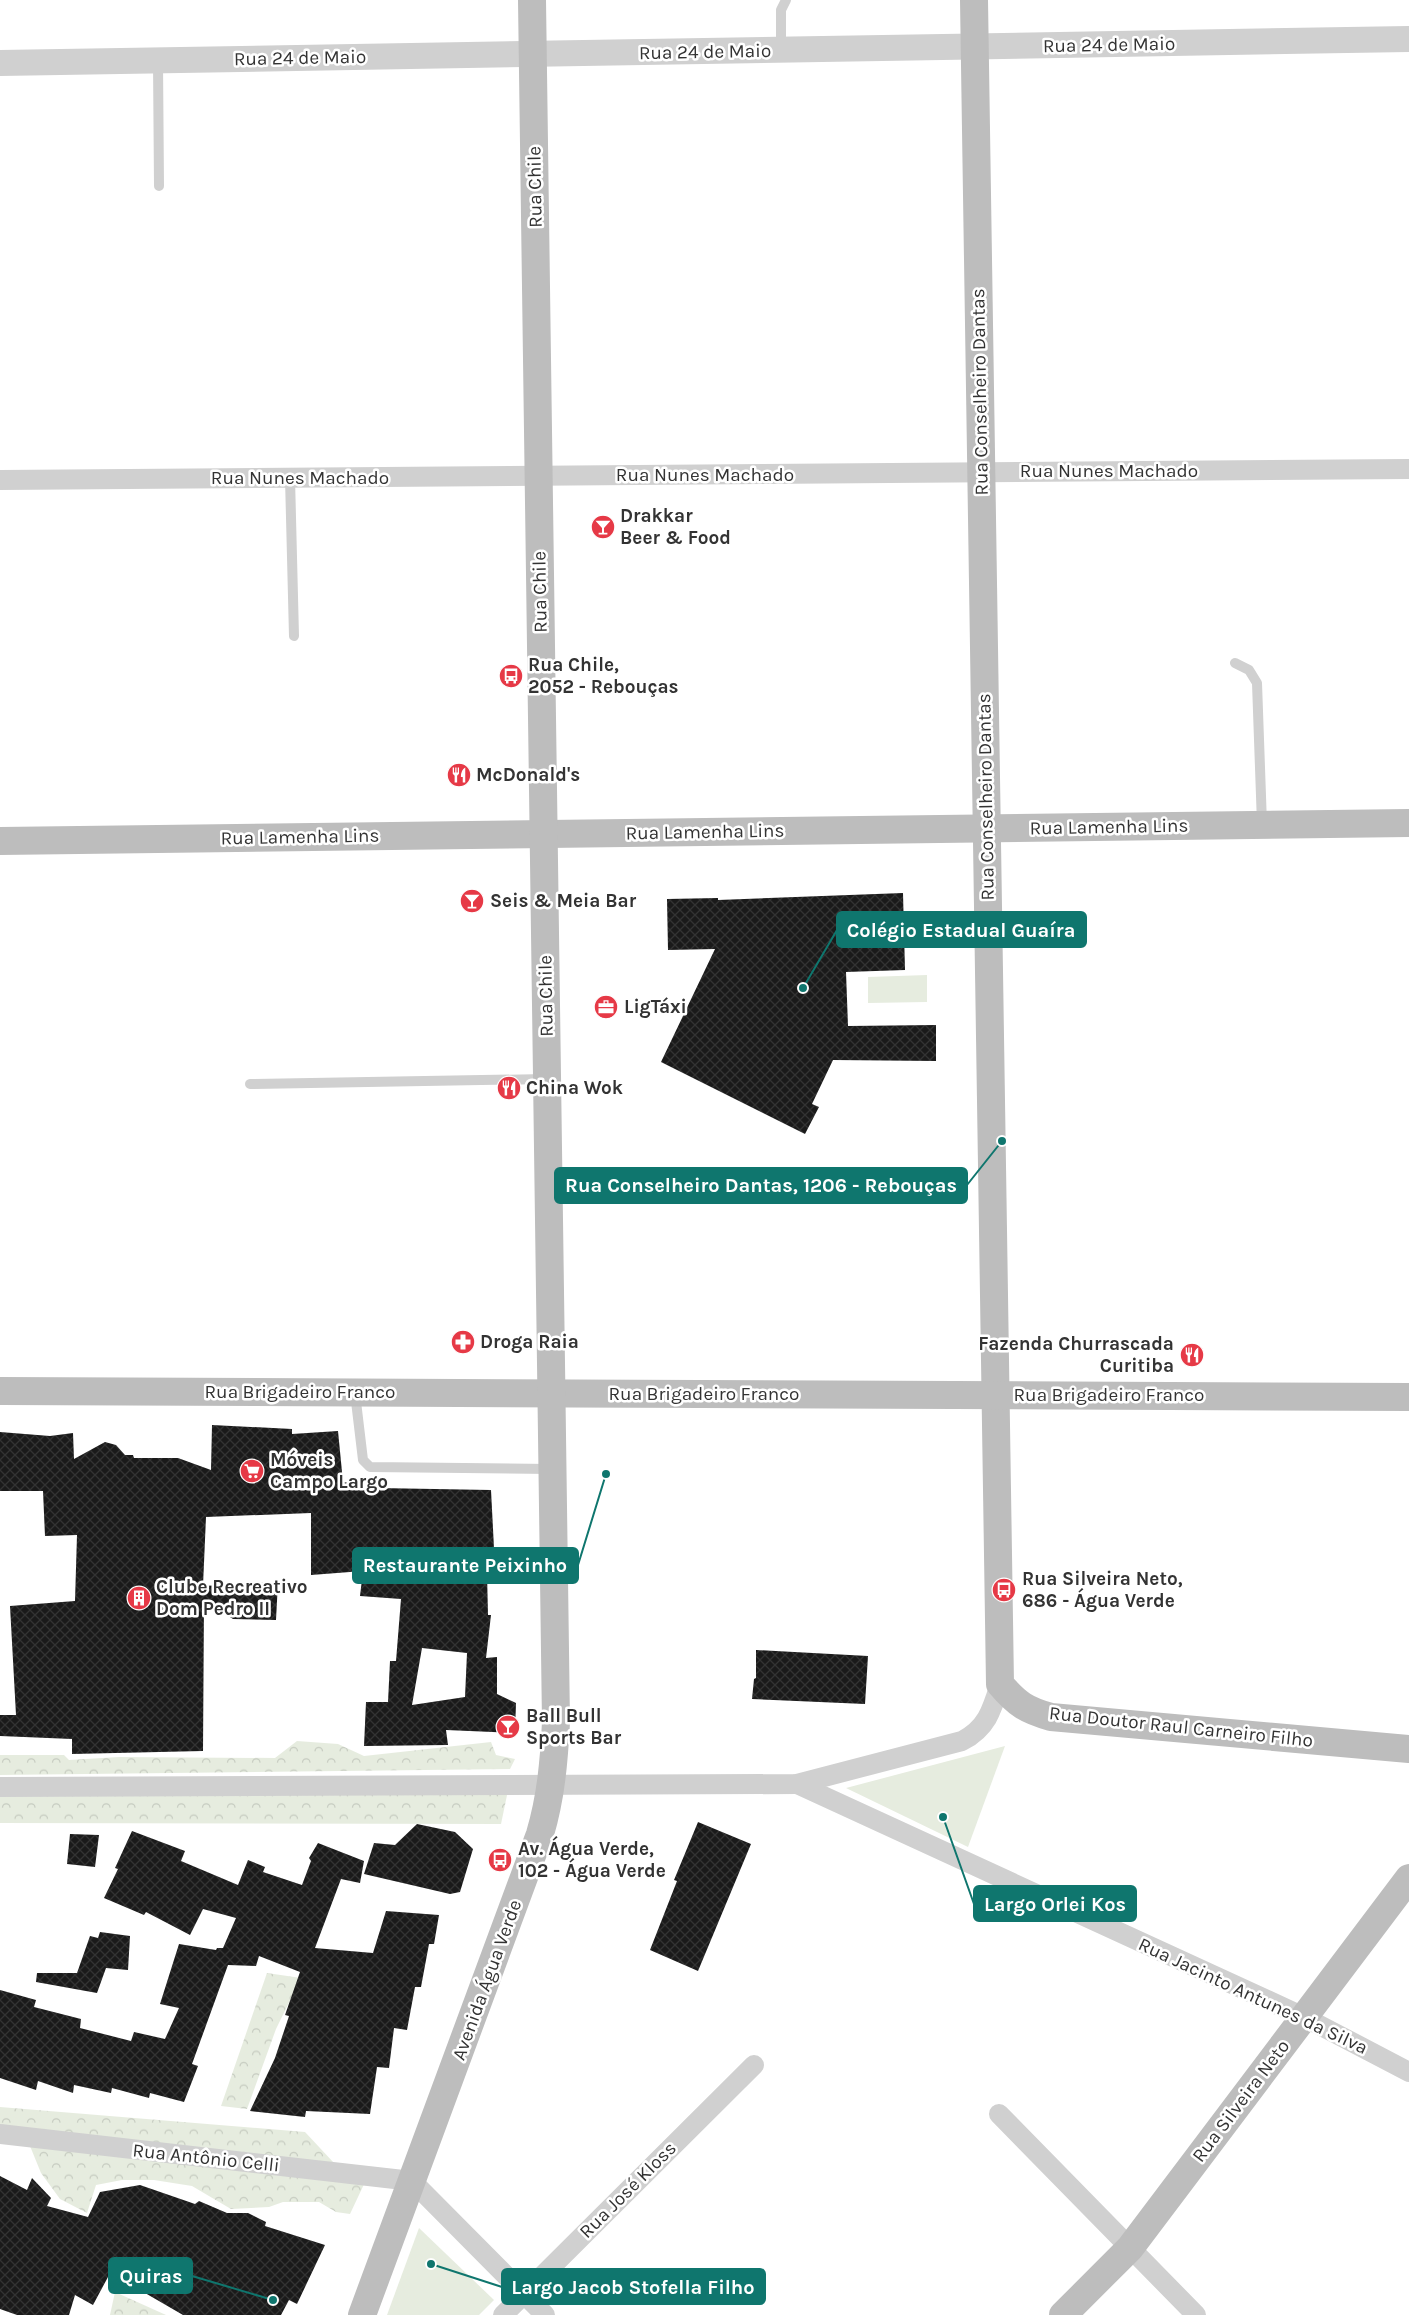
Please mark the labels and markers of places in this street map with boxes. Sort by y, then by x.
place label: Drakkar Beer & Food [620,505,731,549]
bar icon: Drakkar Beer & Food [590,514,616,540]
place label: Rua Chile, 2052 - Rebouças [528,654,679,698]
bus stop icon: Rua Chile, 2052 - Rebouças [498,663,524,689]
restaurant icon: McDonald's [446,762,472,788]
place label: McDonald's [476,764,580,786]
bar icon: Seis & Meia Bar [459,888,485,914]
place label: Seis & Meia Bar [490,890,637,912]
callout: Colégio Estadual Guaíra [837,912,1086,947]
office icon: LigTáxi [593,994,619,1020]
place label: LigTáxi [624,996,687,1018]
restaurant icon: China Wok [496,1075,522,1101]
place label: China Wok [526,1077,623,1099]
callout: Rua Conselheiro Dantas, 1206 - Rebouças [555,1168,967,1203]
pharmacy icon: Droga Raia [450,1329,476,1355]
place label: Droga Raia [480,1331,579,1353]
place label: Fazenda Churrascada Curitiba [978,1333,1174,1377]
restaurant icon: Fazenda Churrascada Curitiba [1179,1342,1205,1368]
place label: Móveis Campo Largo [270,1449,388,1493]
supermarket icon: Móveis Campo Largo [239,1458,265,1484]
callout: Restaurante Peixinho [353,1548,578,1583]
place label: Rua Silveira Neto, 686 - Água Verde [1022,1568,1183,1612]
place label: Clube Recreativo Dom Pedro II [156,1576,308,1620]
bus stop icon: Rua Silveira Neto, 686 - Água Verde [991,1577,1017,1603]
building icon: Clube Recreativo Dom Pedro II [126,1585,152,1611]
place label: Ball Bull Sports Bar [526,1705,622,1749]
bar icon: Ball Bull Sports Bar [495,1714,521,1740]
place label: Av. Água Verde, 102 - Água Verde [518,1835,666,1882]
bus stop icon: Av. Água Verde, 102 - Água Verde [487,1847,513,1873]
callout: Largo Orlei Kos [974,1886,1136,1921]
callout: Quiras [109,2258,192,2293]
callout: Largo Jacob Stofella Filho [502,2269,765,2304]

